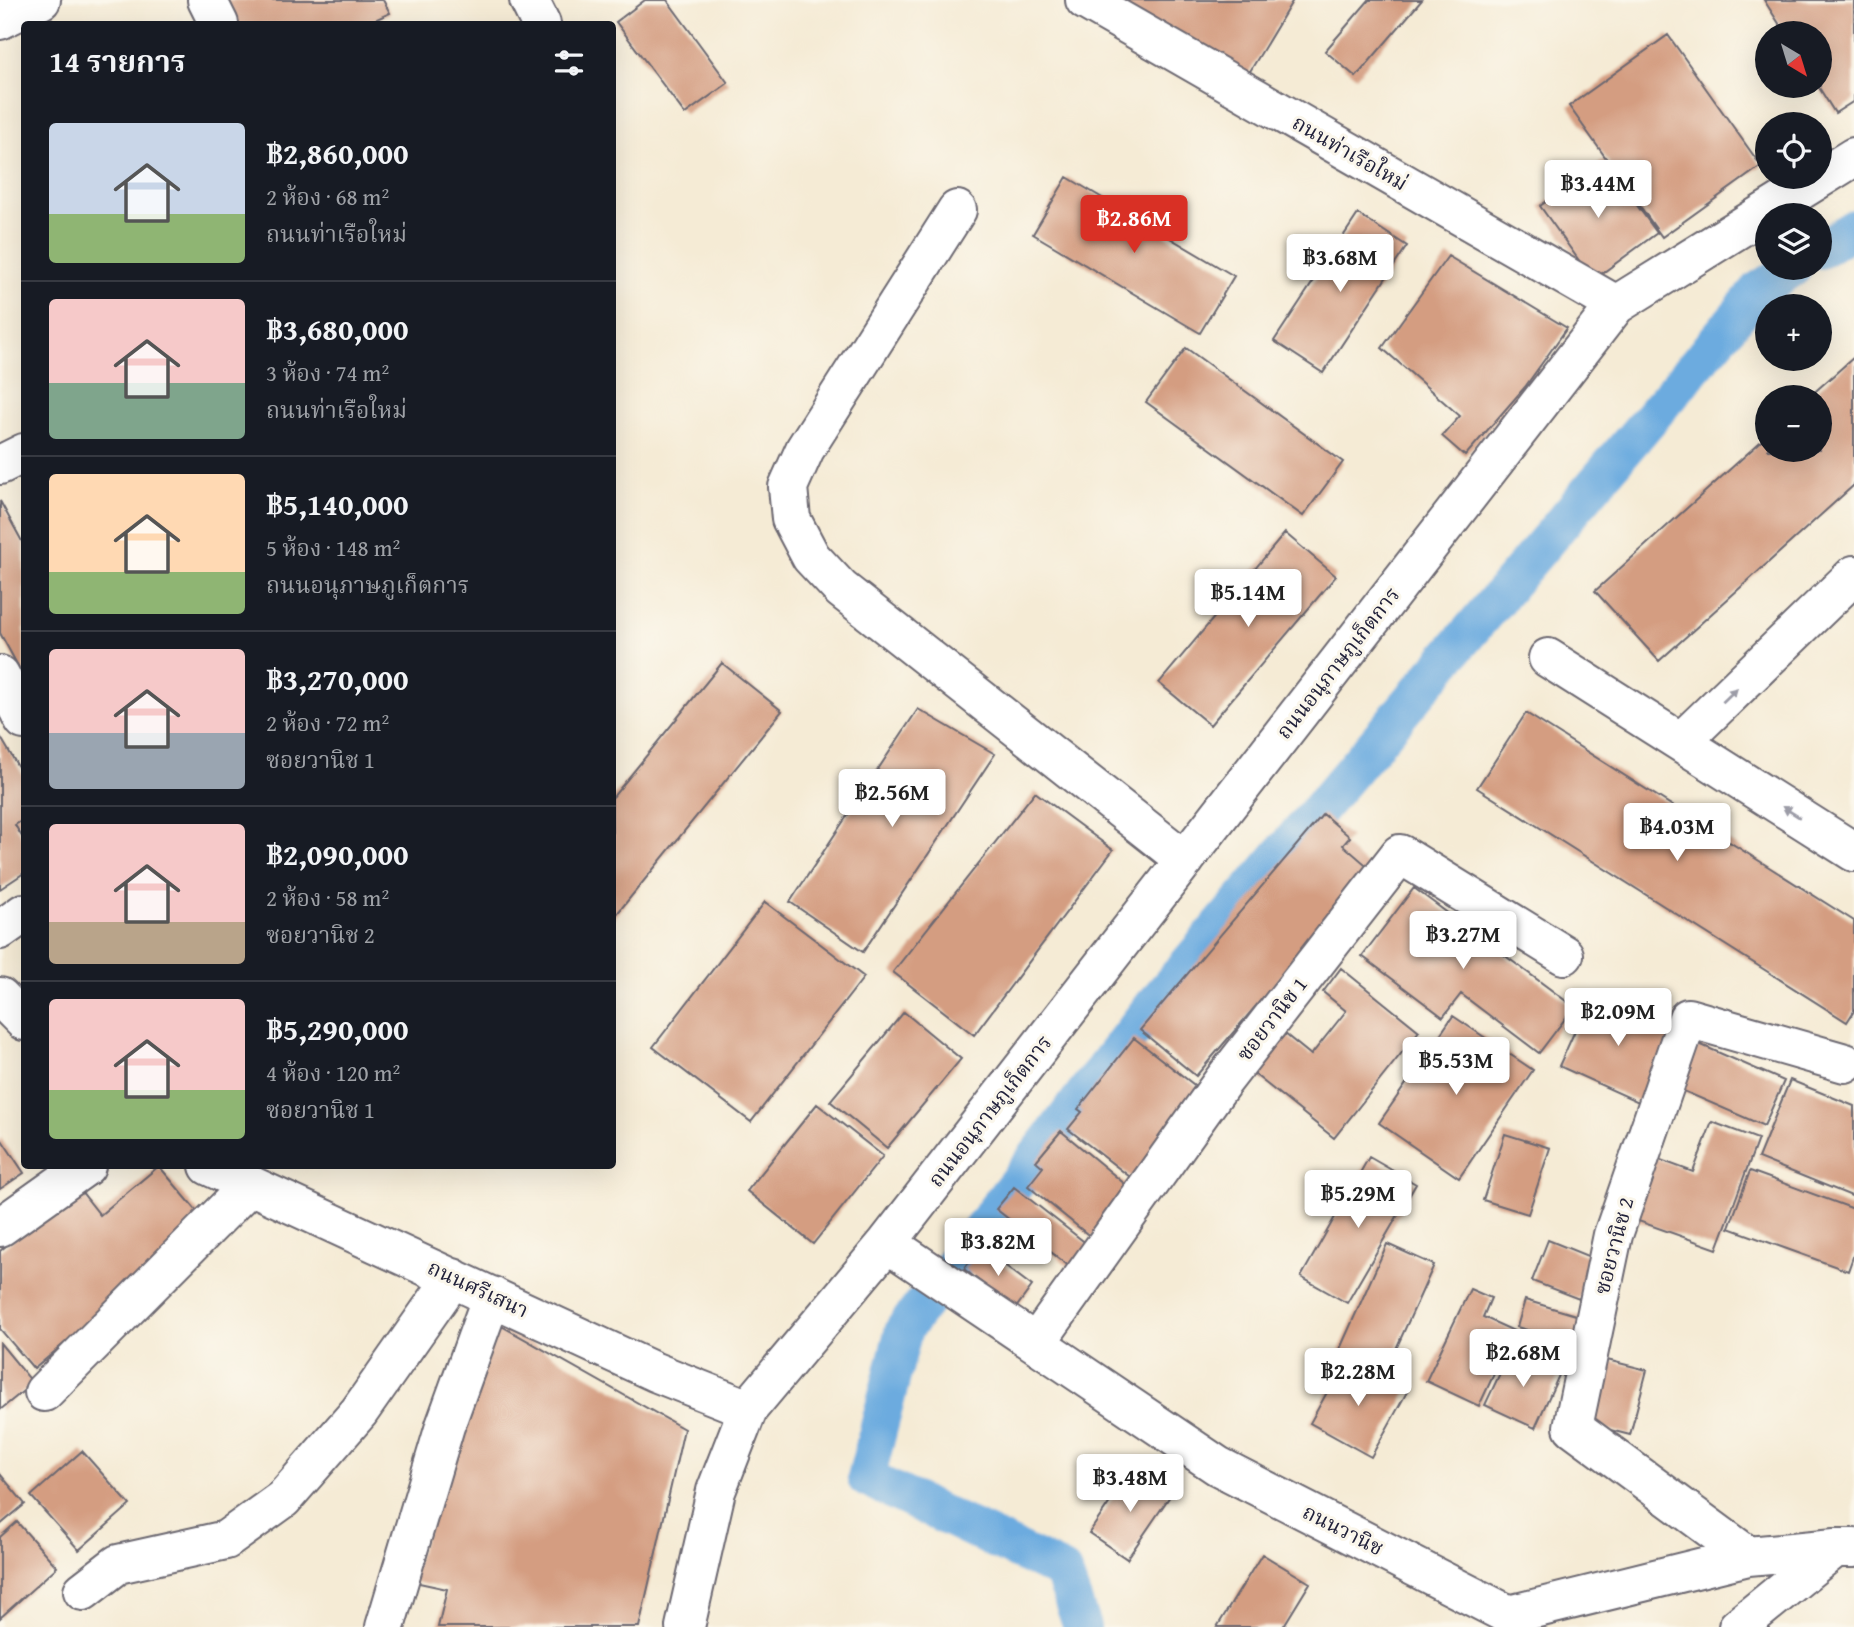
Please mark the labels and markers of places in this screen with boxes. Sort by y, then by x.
pin: ฿3.44M [1541,160,1655,220]
pin: ฿2.86M [1077,196,1191,255]
pin: ฿3.68M [1283,234,1397,294]
pin: ฿5.14M [1191,570,1305,629]
pin: ฿2.56M [835,770,949,829]
pin: ฿4.03M [1620,804,1734,863]
pin: ฿3.27M [1406,912,1520,971]
pin: ฿2.09M [1561,988,1675,1048]
pin: ฿5.53M [1399,1038,1513,1097]
pin: ฿5.29M [1301,1170,1415,1230]
pin: ฿3.82M [941,1218,1055,1278]
pin: ฿2.68M [1466,1330,1580,1389]
pin: ฿2.28M [1301,1348,1415,1408]
pin: ฿3.48M [1073,1454,1187,1514]

